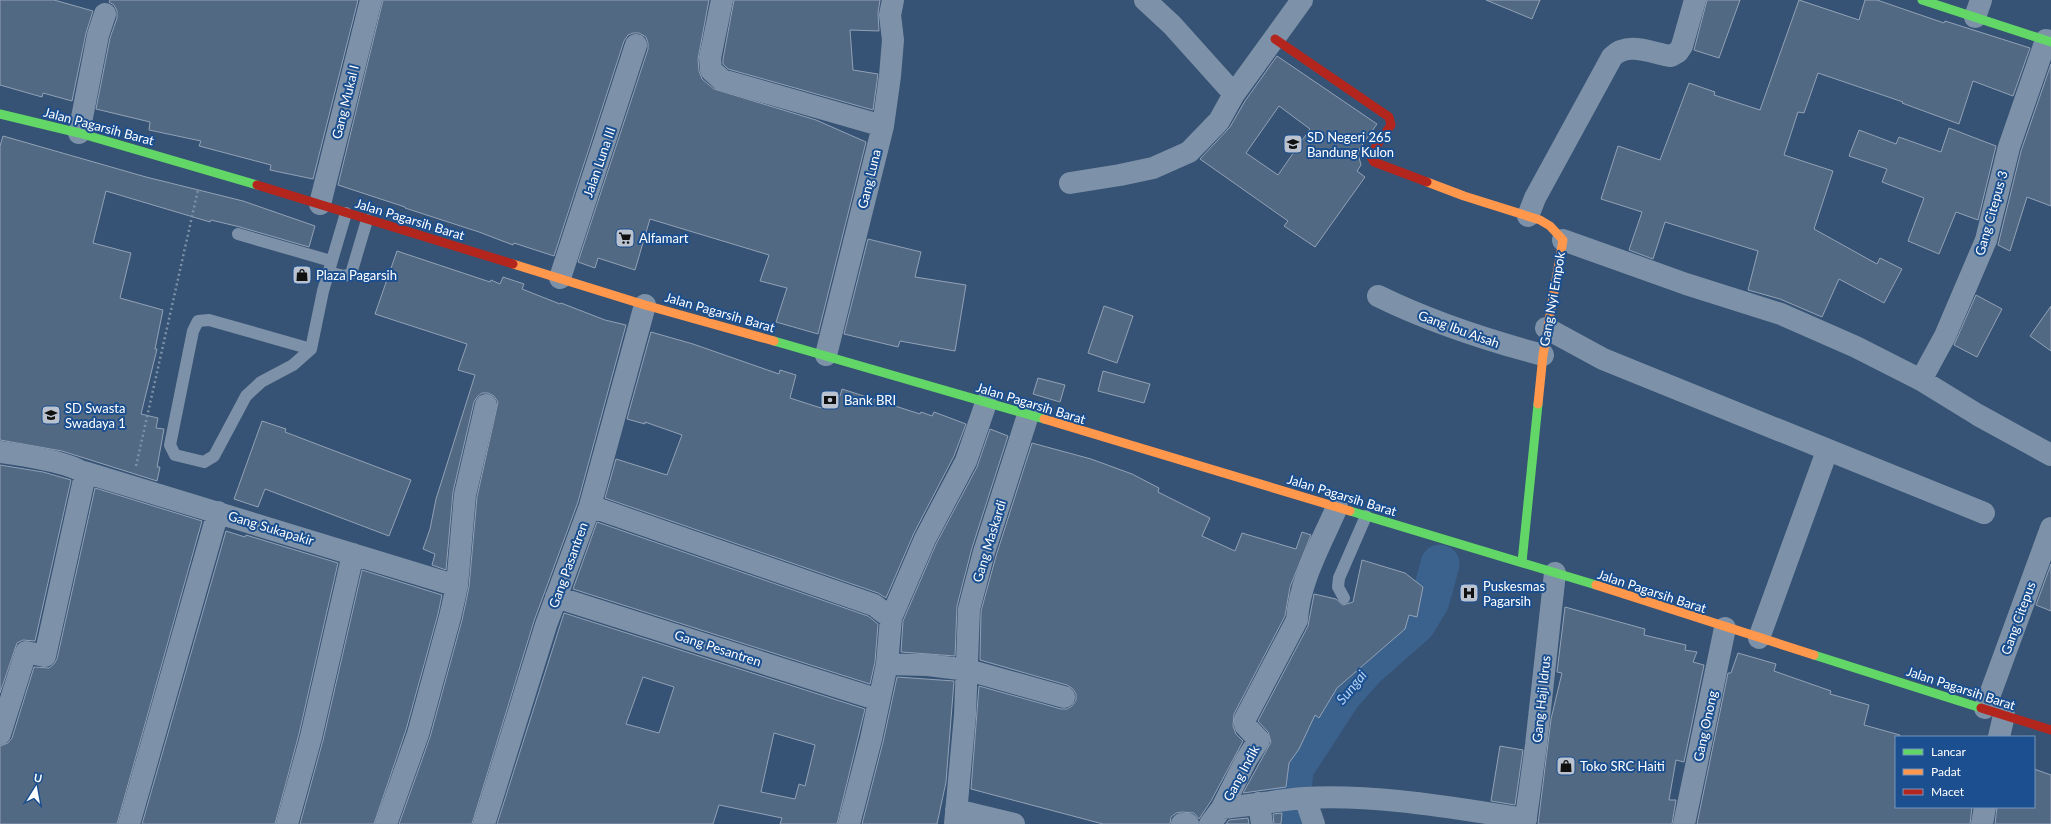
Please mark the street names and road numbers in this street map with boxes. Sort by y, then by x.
street label: Gang Mukal I [328,63,362,141]
street label: Jalan Pagarsih Barat [42,104,156,149]
street label: Jalan Luna III [579,125,619,199]
street label: Gang Luna [854,148,884,210]
street label: Gang Citepus 3 [1971,169,2011,257]
street label: Jalan Pagarsih Barat [353,195,467,243]
street label: Gang Nyi Empok [1536,250,1568,347]
street label: Jalan Pagarsih Barat [663,289,777,335]
street label: Gang Ibu Aisah [1416,307,1502,351]
street label: Jalan Pagarsih Barat [974,379,1088,427]
street label: Jalan Pagarsih Barat [1285,471,1399,519]
street label: Gang Maskardi [969,498,1009,584]
street label: Gang Sukapakir [226,507,316,549]
street label: Gang Pasantren [545,520,591,610]
street label: Jalan Pagarsih Barat [1596,566,1709,616]
street label: Gang Citepus [1997,579,2039,657]
street label: Gang Pesantren [673,626,763,670]
street label: Gang Haji Idrus [1528,654,1554,743]
street label: Jalan Pagarsih Barat [1905,663,2018,713]
street label: Gang Onong [1690,689,1720,763]
street label: Gang Indik [1220,742,1263,804]

